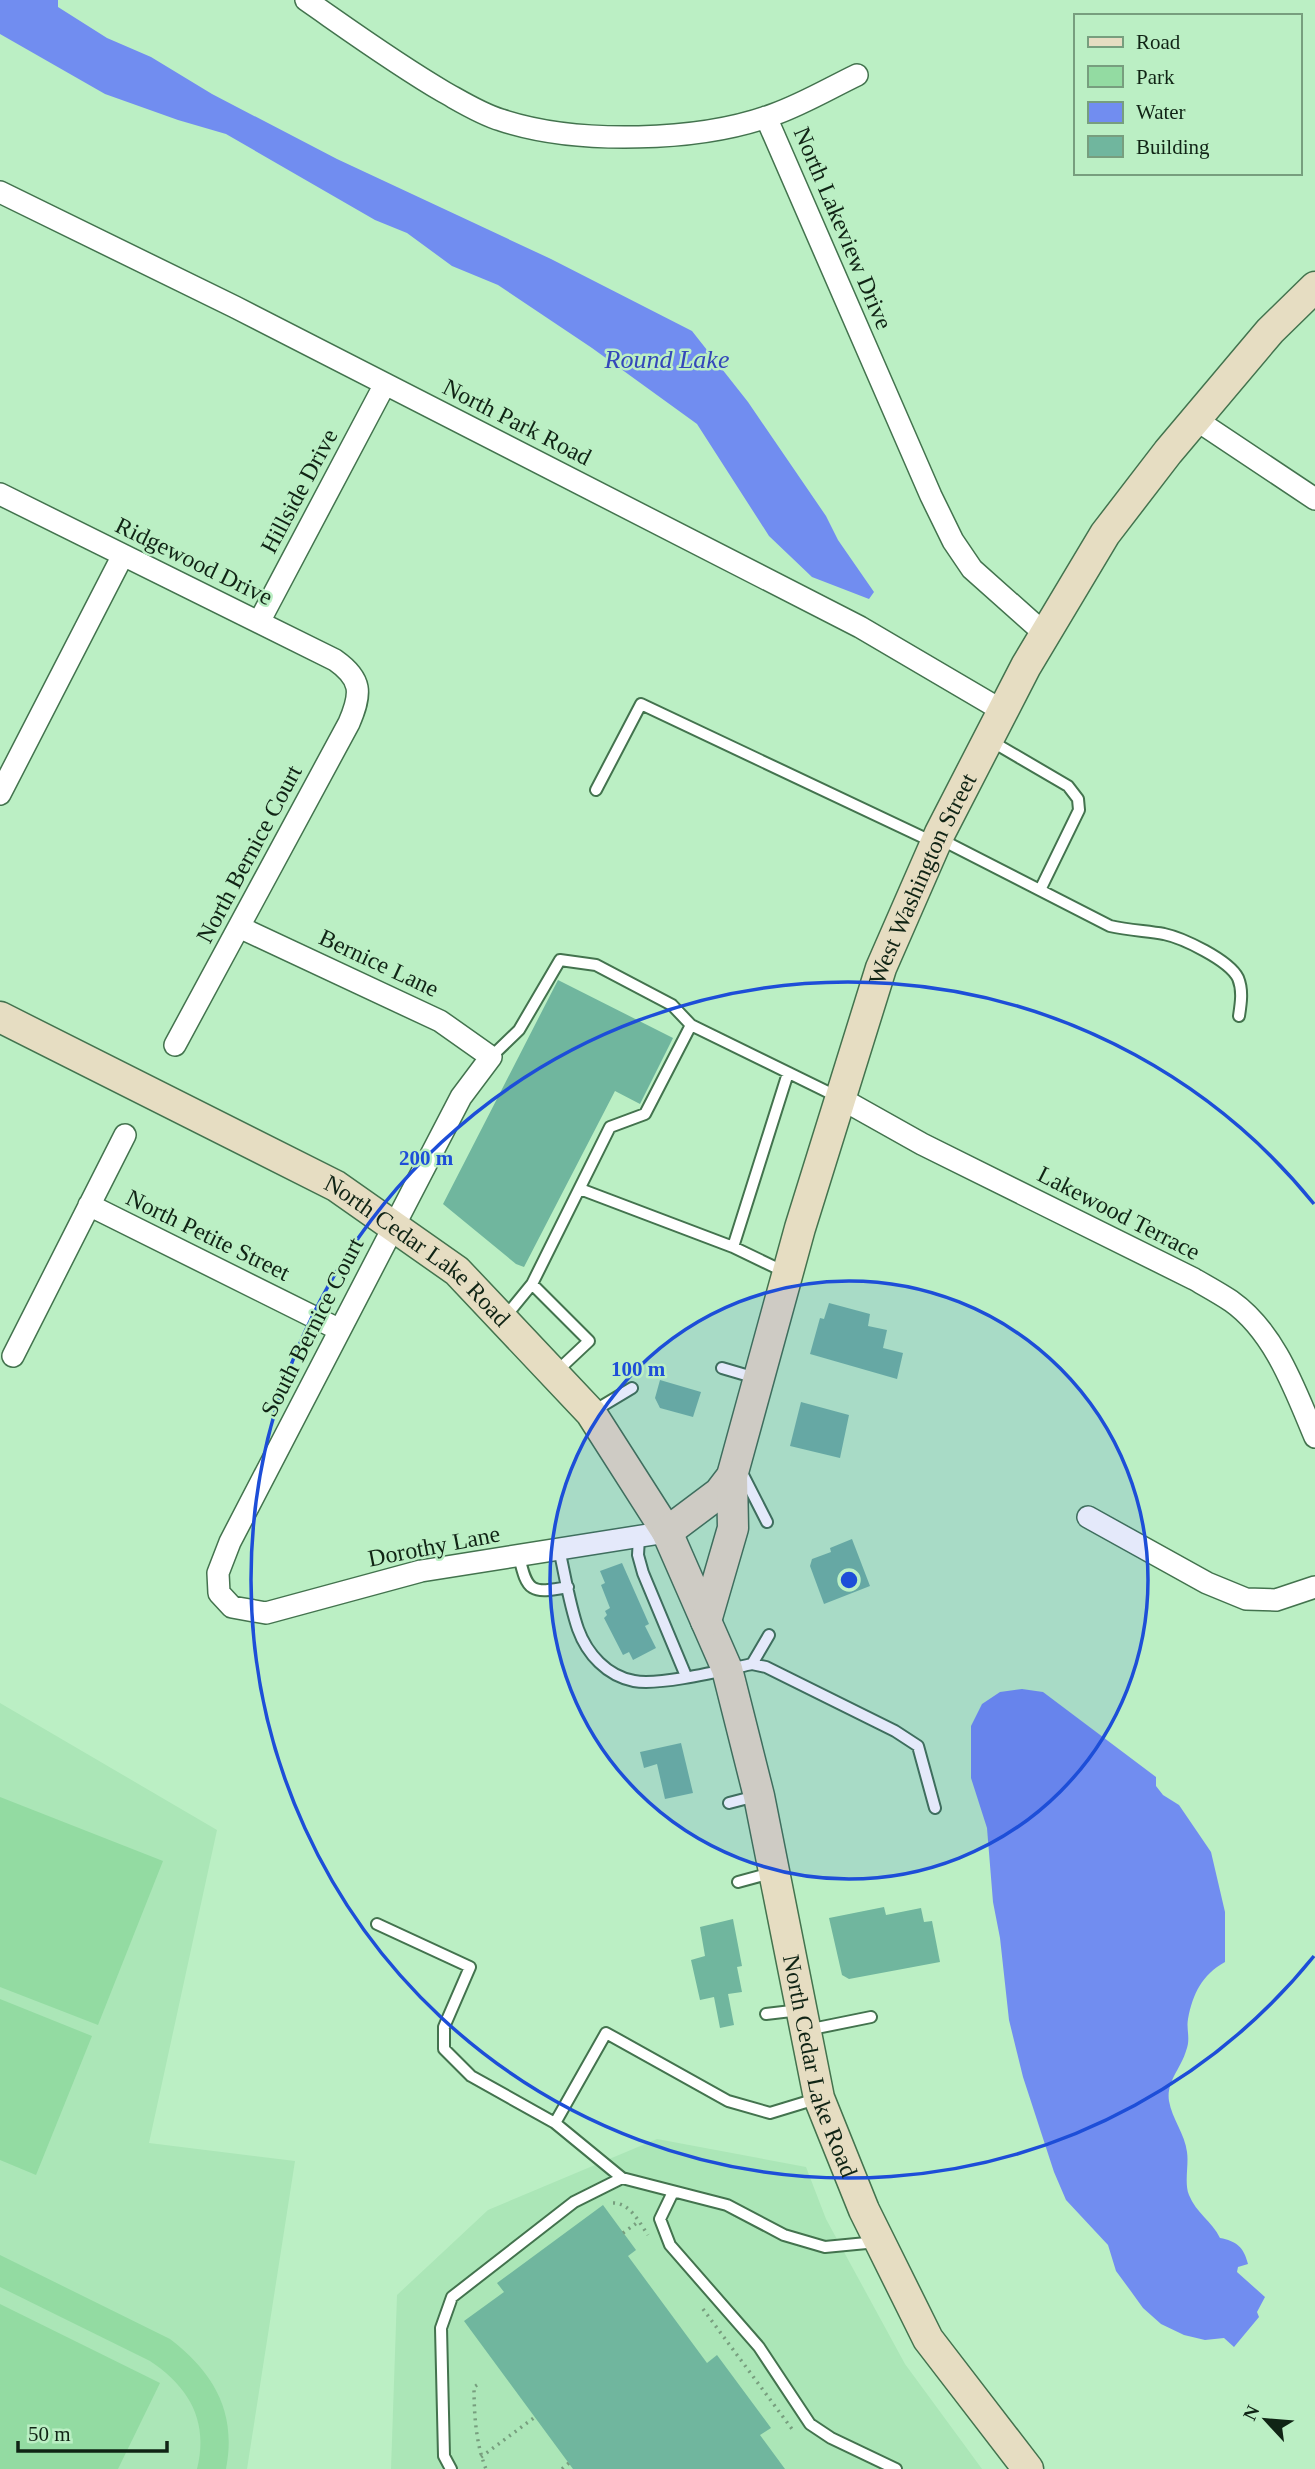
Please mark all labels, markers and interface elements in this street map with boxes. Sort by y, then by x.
legend [1074,14,1301,175]
text: Road [1136,30,1181,54]
text: Park [1136,65,1175,89]
text: Water [1136,100,1186,124]
street label: North Lakeview Drive [789,123,897,333]
text: Building [1136,135,1210,159]
water label: Round Lake [604,345,729,374]
street label: North Park Road [439,373,595,471]
street label: Hillside Drive [255,425,343,557]
street label: Ridgewood Drive [111,512,277,610]
street label: North Bernice Court [191,761,307,947]
street label: West Washington Street [864,769,982,988]
street label: Bernice Lane [315,924,443,1002]
text: 200 m [399,1146,454,1170]
street label: Lakewood Terrace [1034,1161,1204,1265]
street label: North Cedar Lake Road [320,1169,515,1332]
street label: North Petite Street [122,1184,294,1286]
street label: South Bernice Court [256,1233,369,1421]
text: 100 m [611,1357,666,1381]
street label: Dorothy Lane [366,1520,502,1572]
centre of rings [837,1568,861,1592]
street label: North Cedar Lake Road [778,1952,862,2181]
north arrow [1231,2385,1301,2455]
text: N [1239,2402,1264,2424]
scale bar [18,2410,166,2454]
text: 50 m [28,2422,71,2446]

